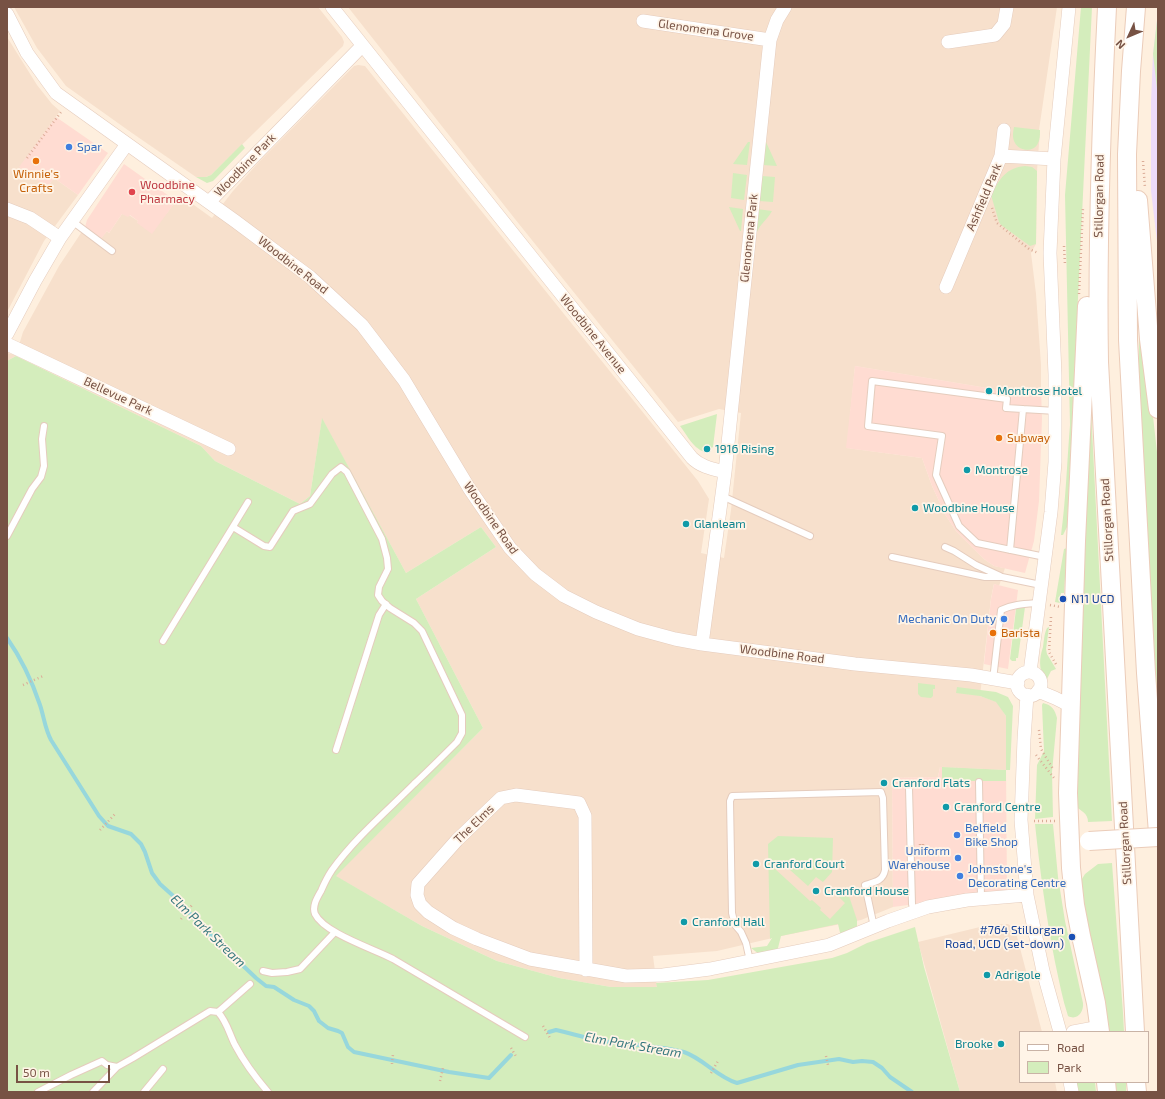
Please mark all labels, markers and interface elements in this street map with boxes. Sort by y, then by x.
street label: Glenomena Grove [657,16,755,44]
north arrow [1109,16,1149,56]
text: N [1113,37,1127,52]
street label: Woodbine Park [211,130,279,200]
place label: Spar [77,140,102,154]
marker: Spar [64,142,74,152]
street label: Stillorgan Road [1091,154,1107,238]
marker: Winnie's Crafts [31,156,41,166]
street label: Ashfield Park [963,161,1005,233]
place label: Winnie's Crafts [13,167,59,195]
place label: Woodbine Pharmacy [140,178,195,206]
marker: Woodbine Pharmacy [127,187,137,197]
street label: Glenomena Park [737,193,761,283]
street label: Woodbine Road [255,233,331,297]
street label: Woodbine Avenue [557,291,629,377]
street label: Bellevue Park [81,374,155,418]
place label: Montrose Hotel [997,384,1082,398]
marker: Montrose Hotel [984,386,994,396]
place label: Subway [1007,431,1050,445]
marker: Subway [994,433,1004,443]
place label: 1916 Rising [715,442,774,456]
marker: 1916 Rising [702,444,712,454]
place label: Montrose [975,463,1028,477]
marker: Montrose [962,465,972,475]
street label: Stillorgan Road [1098,478,1116,562]
street label: Woodbine Road [461,479,521,557]
place label: Woodbine House [923,501,1015,515]
marker: Woodbine House [910,503,920,513]
place label: Glanleam [694,517,746,531]
marker: Glanleam [681,519,691,529]
place label: N11 UCD [1071,592,1114,606]
marker: N11 UCD [1058,594,1068,604]
place label: Mechanic On Duty [898,612,996,626]
marker: Mechanic On Duty [999,614,1009,624]
place label: Barista [1001,626,1040,640]
marker: Barista [988,628,998,638]
street label: Woodbine Road [739,642,825,666]
place label: Cranford Flats [892,776,970,790]
marker: Cranford Flats [879,778,889,788]
place label: Cranford Centre [954,800,1041,814]
street label: The Elms [451,801,497,847]
street label: Stillorgan Road [1116,801,1134,885]
marker: Cranford Centre [941,802,951,812]
place label: Belfield Bike Shop [965,821,1018,849]
marker: Belfield Bike Shop [952,830,962,840]
place label: Uniform Warehouse [888,844,950,872]
marker: Uniform Warehouse [953,853,963,863]
place label: Cranford Court [764,857,845,871]
marker: Cranford Court [751,859,761,869]
place label: Johnstone's Decorating Centre [968,862,1066,890]
marker: Johnstone's Decorating Centre [955,871,965,881]
place label: Cranford House [824,884,909,898]
marker: Cranford House [811,886,821,896]
water label: Elm Park Stream [167,891,249,971]
place label: Cranford Hall [692,915,764,929]
marker: Cranford Hall [679,917,689,927]
place label: #764 Stillorgan Road, UCD (set-down) [945,923,1064,951]
marker: #764 Stillorgan Road, UCD (set-down) [1067,932,1077,942]
place label: Adrigole [995,968,1041,982]
marker: Adrigole [982,970,992,980]
water label: Elm Park Stream [583,1029,683,1061]
legend [1019,1031,1149,1083]
place label: Brooke [955,1037,993,1051]
marker: Brooke [996,1039,1006,1049]
text: Road [1057,1040,1085,1054]
scale bar [18,1057,112,1083]
text: Park [1057,1060,1082,1074]
text: 50 m [23,1065,50,1079]

